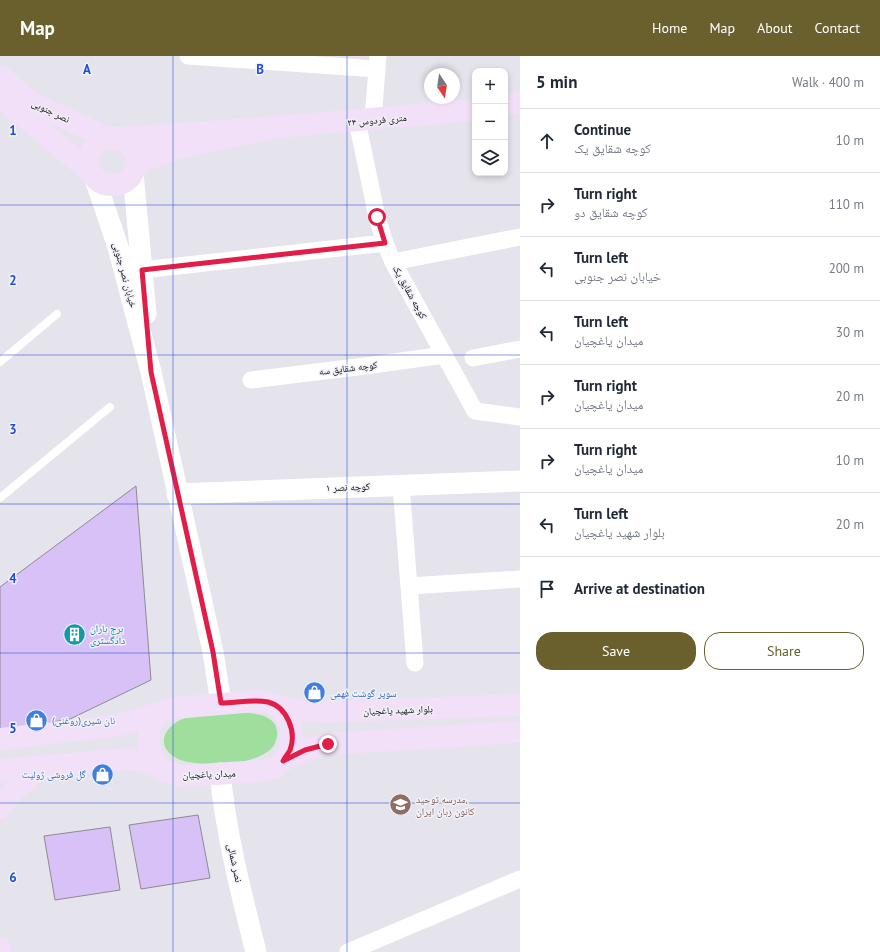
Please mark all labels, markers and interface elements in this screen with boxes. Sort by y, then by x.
text: Map [20,16,55,40]
text: Home [652,19,687,37]
text: Map [709,19,735,37]
text: About [757,19,793,37]
text: Contact [815,19,860,37]
text: A [83,61,91,78]
text: B [256,61,264,78]
north arrow [424,68,460,104]
map controls [472,68,508,176]
button: + [472,68,508,104]
text: 5 min [536,71,577,93]
text: Walk · 400 m [792,74,864,91]
street label: نصر جنوبی [30,96,72,126]
button: − [472,104,508,140]
street label: ۲۴ متری فردوس [347,111,408,129]
text: Continue [574,120,631,139]
text: 1 [9,122,17,139]
icon: ahead [536,130,558,152]
text: 10 m [836,132,864,149]
button: layers [472,140,508,176]
text: کوچه شقایق یک [574,140,651,157]
text: Turn right [574,184,637,203]
icon: right [536,194,558,216]
text: 110 m [829,196,864,213]
text: کوچه شقایق دو [574,204,648,221]
route start [368,208,386,226]
street label: خیابان نصر جنوبی [110,241,140,310]
text: Turn left [574,248,628,267]
icon: left [536,258,558,280]
text: 200 m [829,260,864,277]
street label: کوچه شقایق یک [390,263,430,321]
text: خیابان نصر جنوبی [574,268,661,285]
text: 2 [9,272,17,289]
text: Turn left [574,312,628,331]
icon: left [536,322,558,344]
text: 30 m [836,324,864,341]
text: میدان یاغچیان [574,332,644,349]
street label: کوچه شقایق سه [318,358,378,378]
text: Turn right [574,376,637,395]
icon: right [536,386,558,408]
text: 20 m [836,388,864,405]
text: میدان یاغچیان [574,396,644,413]
text: 3 [9,421,17,438]
text: Turn right [574,440,637,459]
icon: right [536,450,558,472]
text: 10 m [836,452,864,469]
text: میدان یاغچیان [574,460,644,477]
street label: کوچه نصر ۱ [326,480,370,494]
text: Turn left [574,504,628,523]
icon: left [536,514,558,536]
text: 20 m [836,516,864,533]
text: بلوار شهید یاغچیان [574,524,665,541]
text: 4 [9,570,17,587]
icon: arrive [536,578,558,600]
text: Arrive at destination [574,579,705,598]
building icon: برج باران دادگستری [61,621,87,647]
place label: برج باران دادگستری [90,622,125,647]
button: Save [536,632,696,670]
button: Share [704,632,864,670]
shop icon: سوپر گوشت فهمی [301,680,327,706]
place label: سوپر گوشت فهمی [330,687,397,700]
street label: بلوار شهید یاغچیان [363,702,433,718]
shop icon: نان شیری(روغنی) [24,707,50,733]
place label: نان شیری(روغنی) [52,714,115,727]
text: 5 [9,720,17,737]
route end [319,735,337,753]
shop icon: گل فروشی ژولیت [89,761,115,787]
street label: میدان یاغچیان [182,767,236,781]
place label: گل فروشی ژولیت [22,768,87,781]
school or university icon: مدرسه توحید، کانون زبان ایران [388,792,414,818]
place label: مدرسه توحید، کانون زبان ایران [416,793,474,818]
street label: نصر شمالی [225,842,246,884]
text: 6 [9,869,17,886]

